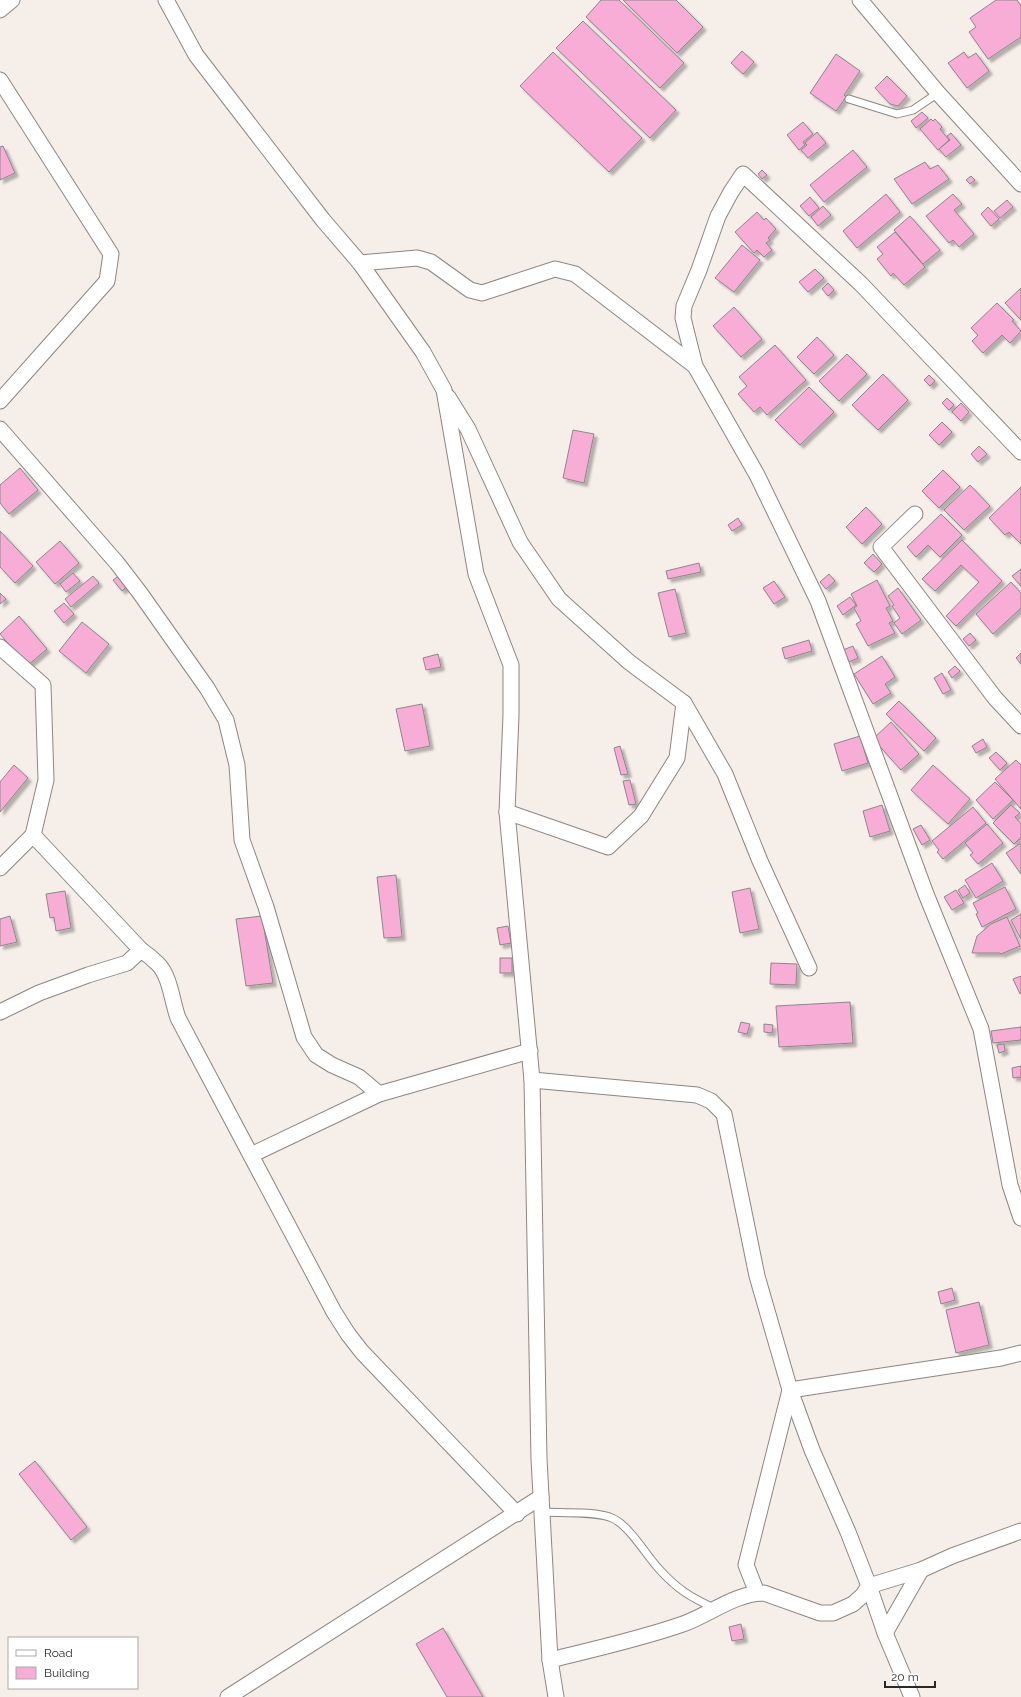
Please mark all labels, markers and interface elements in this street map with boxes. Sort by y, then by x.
legend [8,1637,138,1689]
text: Road [44,1646,73,1660]
scale bar [885,1663,935,1689]
text: Building [44,1666,90,1680]
text: 20 m [891,1670,919,1684]

